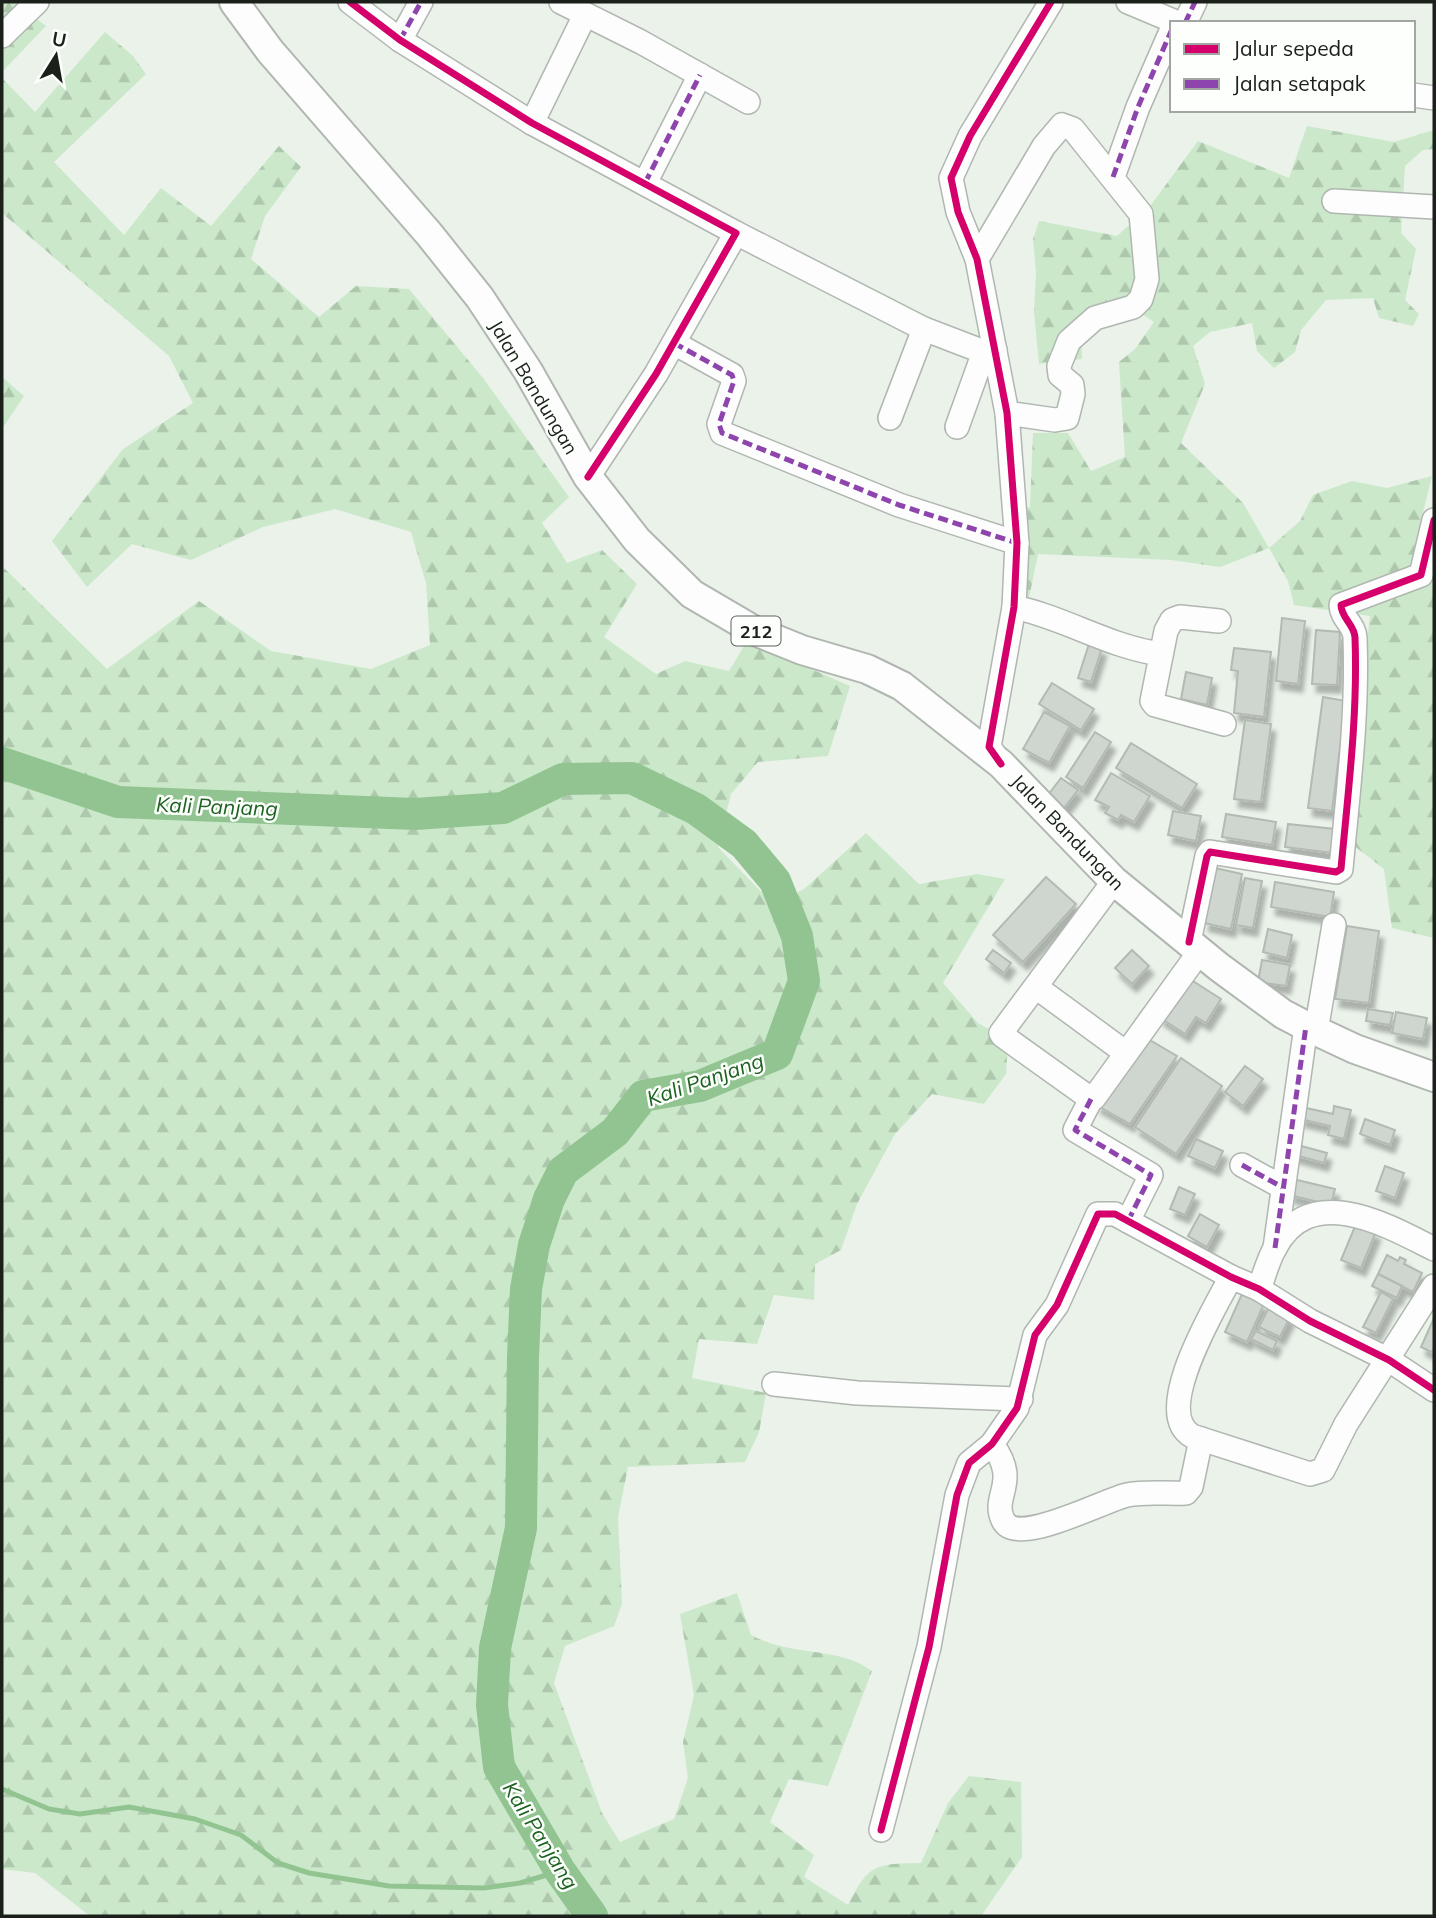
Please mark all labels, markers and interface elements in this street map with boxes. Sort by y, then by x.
north arrow [21,21,91,91]
legend [1170,21,1415,112]
text: U [50,26,68,52]
text: Jalur sepeda [1233,35,1354,61]
text: Jalan setapak [1233,70,1366,96]
street label: Jalan Bandungan [484,315,584,459]
road number: 212 [732,616,780,646]
street label: Jalan Bandungan [1006,769,1130,895]
water label: Kali Panjang [156,791,279,821]
water label: Kali Panjang [643,1047,767,1111]
water label: Kali Panjang [498,1776,585,1894]

